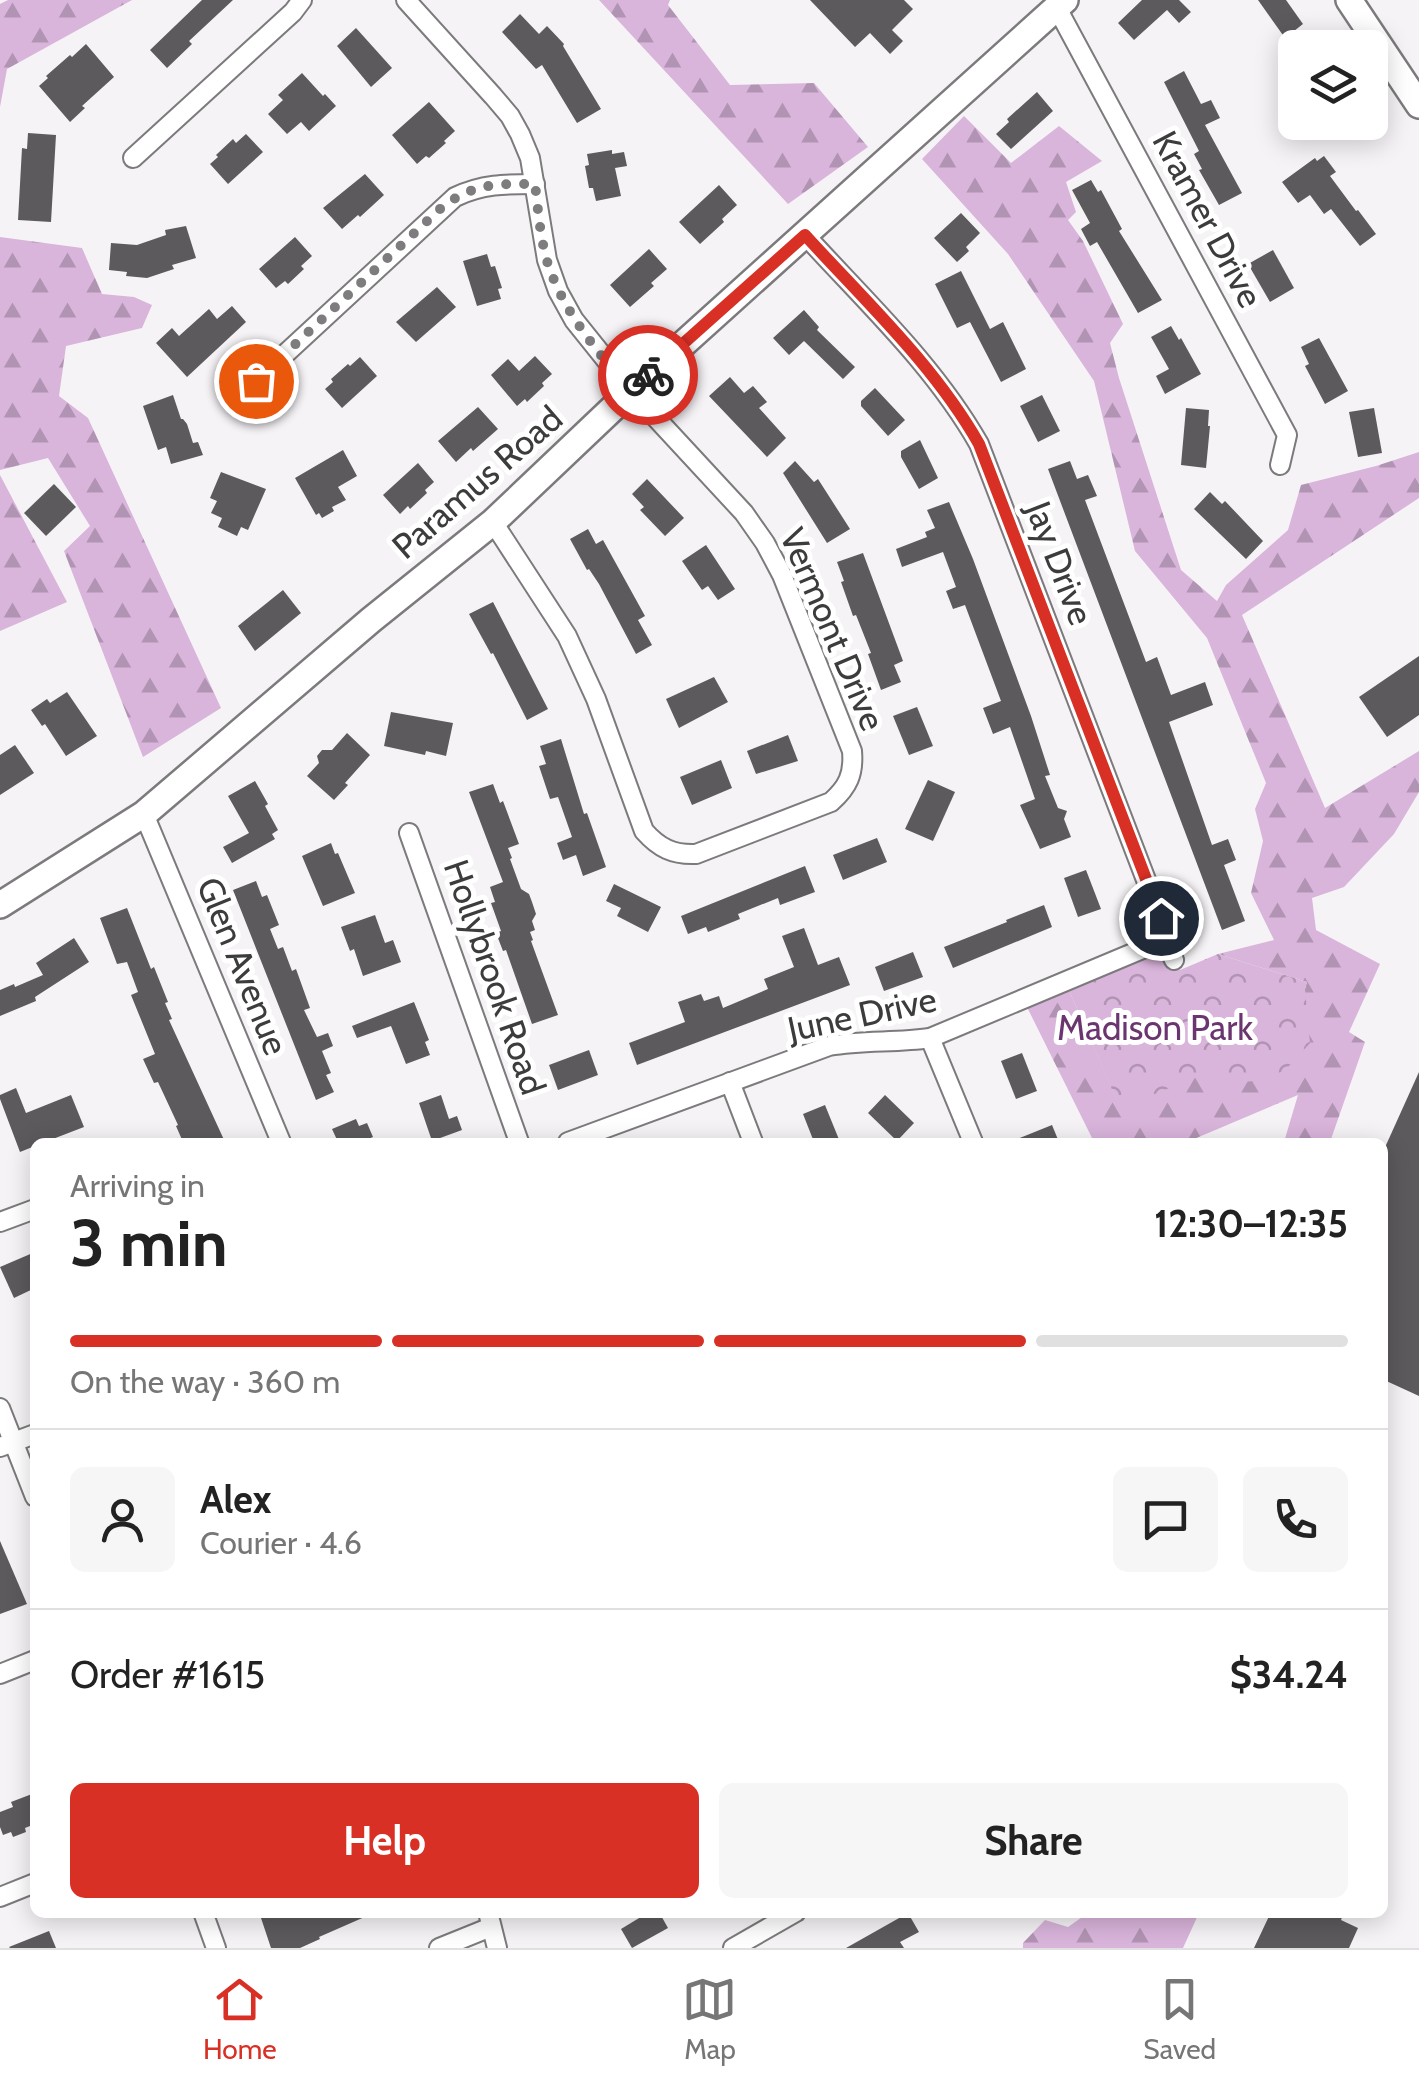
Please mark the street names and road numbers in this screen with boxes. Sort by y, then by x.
street label: Kramer Drive [1144,123,1272,315]
street label: Paramus Road [383,396,571,568]
street label: Jay Drive [1017,494,1103,631]
street label: Vermont Drive [771,521,895,737]
street label: Hollybrook Road [435,854,555,1100]
street label: Glen Avenue [188,871,298,1061]
street label: June Drive [783,977,940,1051]

